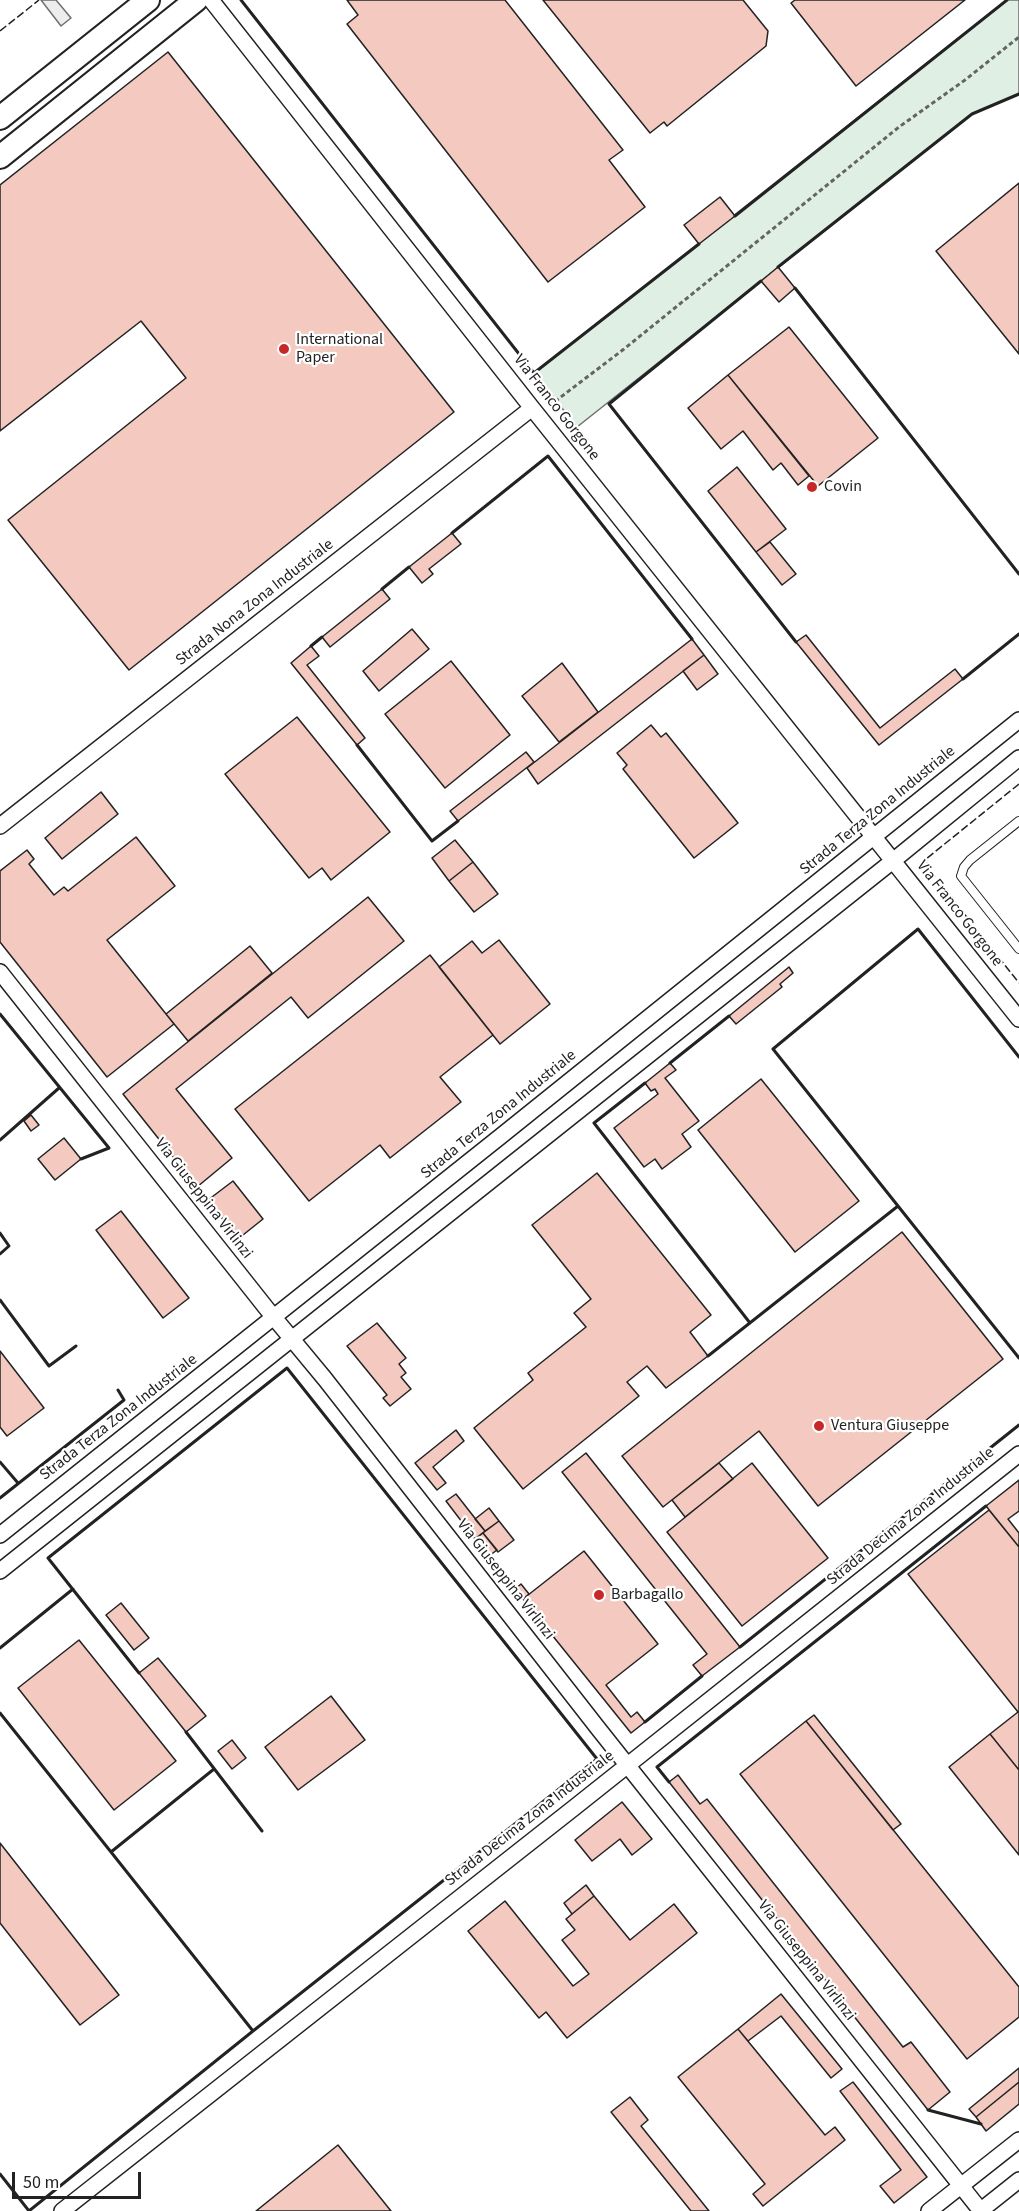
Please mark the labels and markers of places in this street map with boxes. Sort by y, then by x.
place label: International Paper [296,330,383,368]
marker: International Paper [277,342,291,356]
place label: Covin [824,477,862,497]
marker: Covin [805,480,819,494]
place label: Ventura Giuseppe [831,1416,949,1436]
marker: Ventura Giuseppe [812,1419,826,1433]
place label: Barbagallo [611,1585,683,1605]
marker: Barbagallo [592,1588,606,1602]

